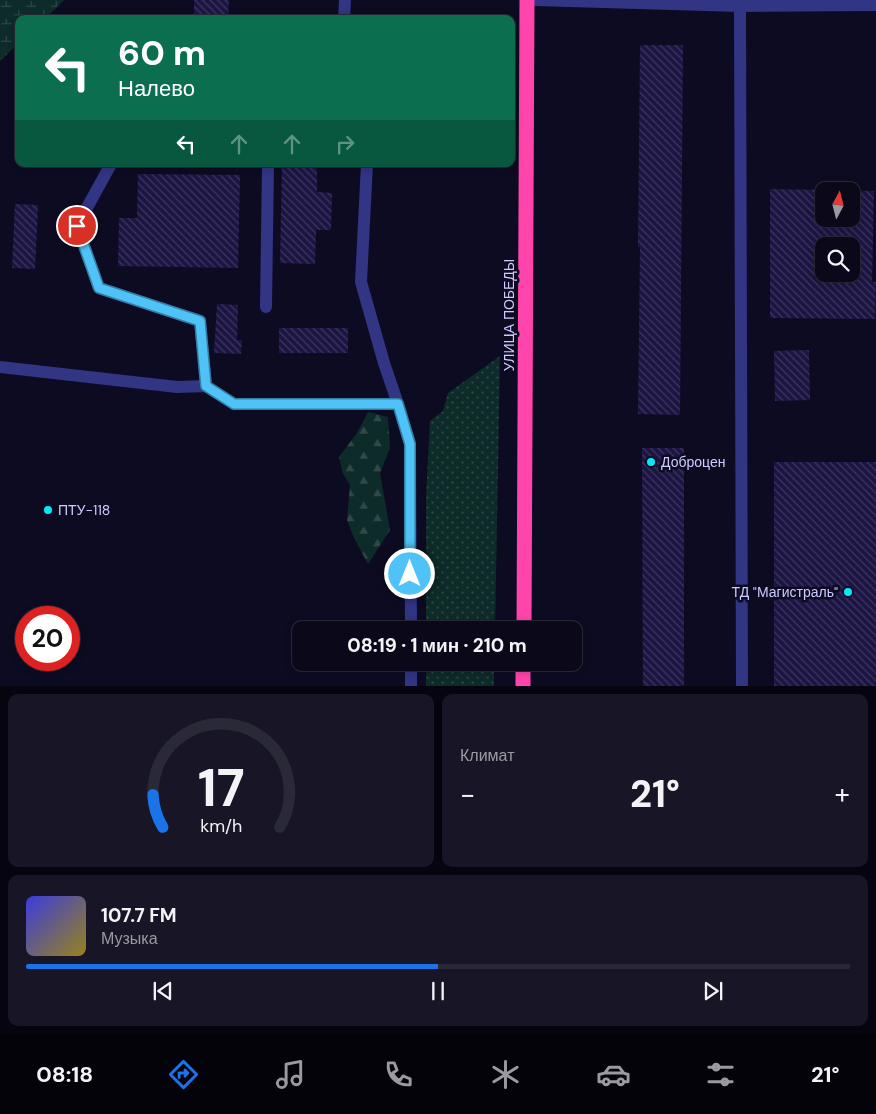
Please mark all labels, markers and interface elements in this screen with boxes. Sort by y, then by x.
text: 60 m [118,30,206,76]
icon: left [35,35,100,100]
text: Налево [118,74,195,103]
icon: left [172,130,200,158]
icon: ahead [225,130,253,158]
icon: ahead [278,130,306,158]
icon: right [331,130,359,158]
north arrow [815,182,860,228]
map controls [815,182,860,282]
pin [56,205,98,247]
icon: arrive [63,212,91,240]
button: search [815,237,860,282]
street label: УЛИЦА ПОБЕДЫ [500,259,518,371]
place label: Доброцен [661,453,725,471]
marker: Доброцен [645,456,657,468]
place label: ПТУ-118 [58,501,110,519]
marker: ПТУ-118 [42,504,54,516]
position arrow [383,547,435,599]
place label: ТД "Магистраль" [732,583,838,601]
marker: ТД "Магистраль" [842,586,854,598]
speed limit sign: 20 [15,606,80,671]
text: 08:19 · 1 мин · 210 m [347,633,527,658]
text: Климат [460,745,514,766]
text: 17 [198,754,244,822]
text: 21° [630,769,680,819]
text: − [460,776,475,813]
text: + [835,776,850,813]
text: km/h [200,814,242,838]
text: 107.7 FM [101,903,177,928]
text: Музыка [101,928,158,949]
icon: previous [149,977,177,1005]
icon: pause [424,977,452,1005]
icon: next [699,977,727,1005]
icon: directions [166,1057,201,1092]
icon: music [273,1057,308,1092]
icon: phone [381,1057,416,1092]
icon: climate [488,1057,523,1092]
icon: car [596,1057,631,1092]
icon: filters [703,1057,738,1092]
text: 08:18 [36,1060,93,1089]
text: 21° [811,1060,840,1089]

